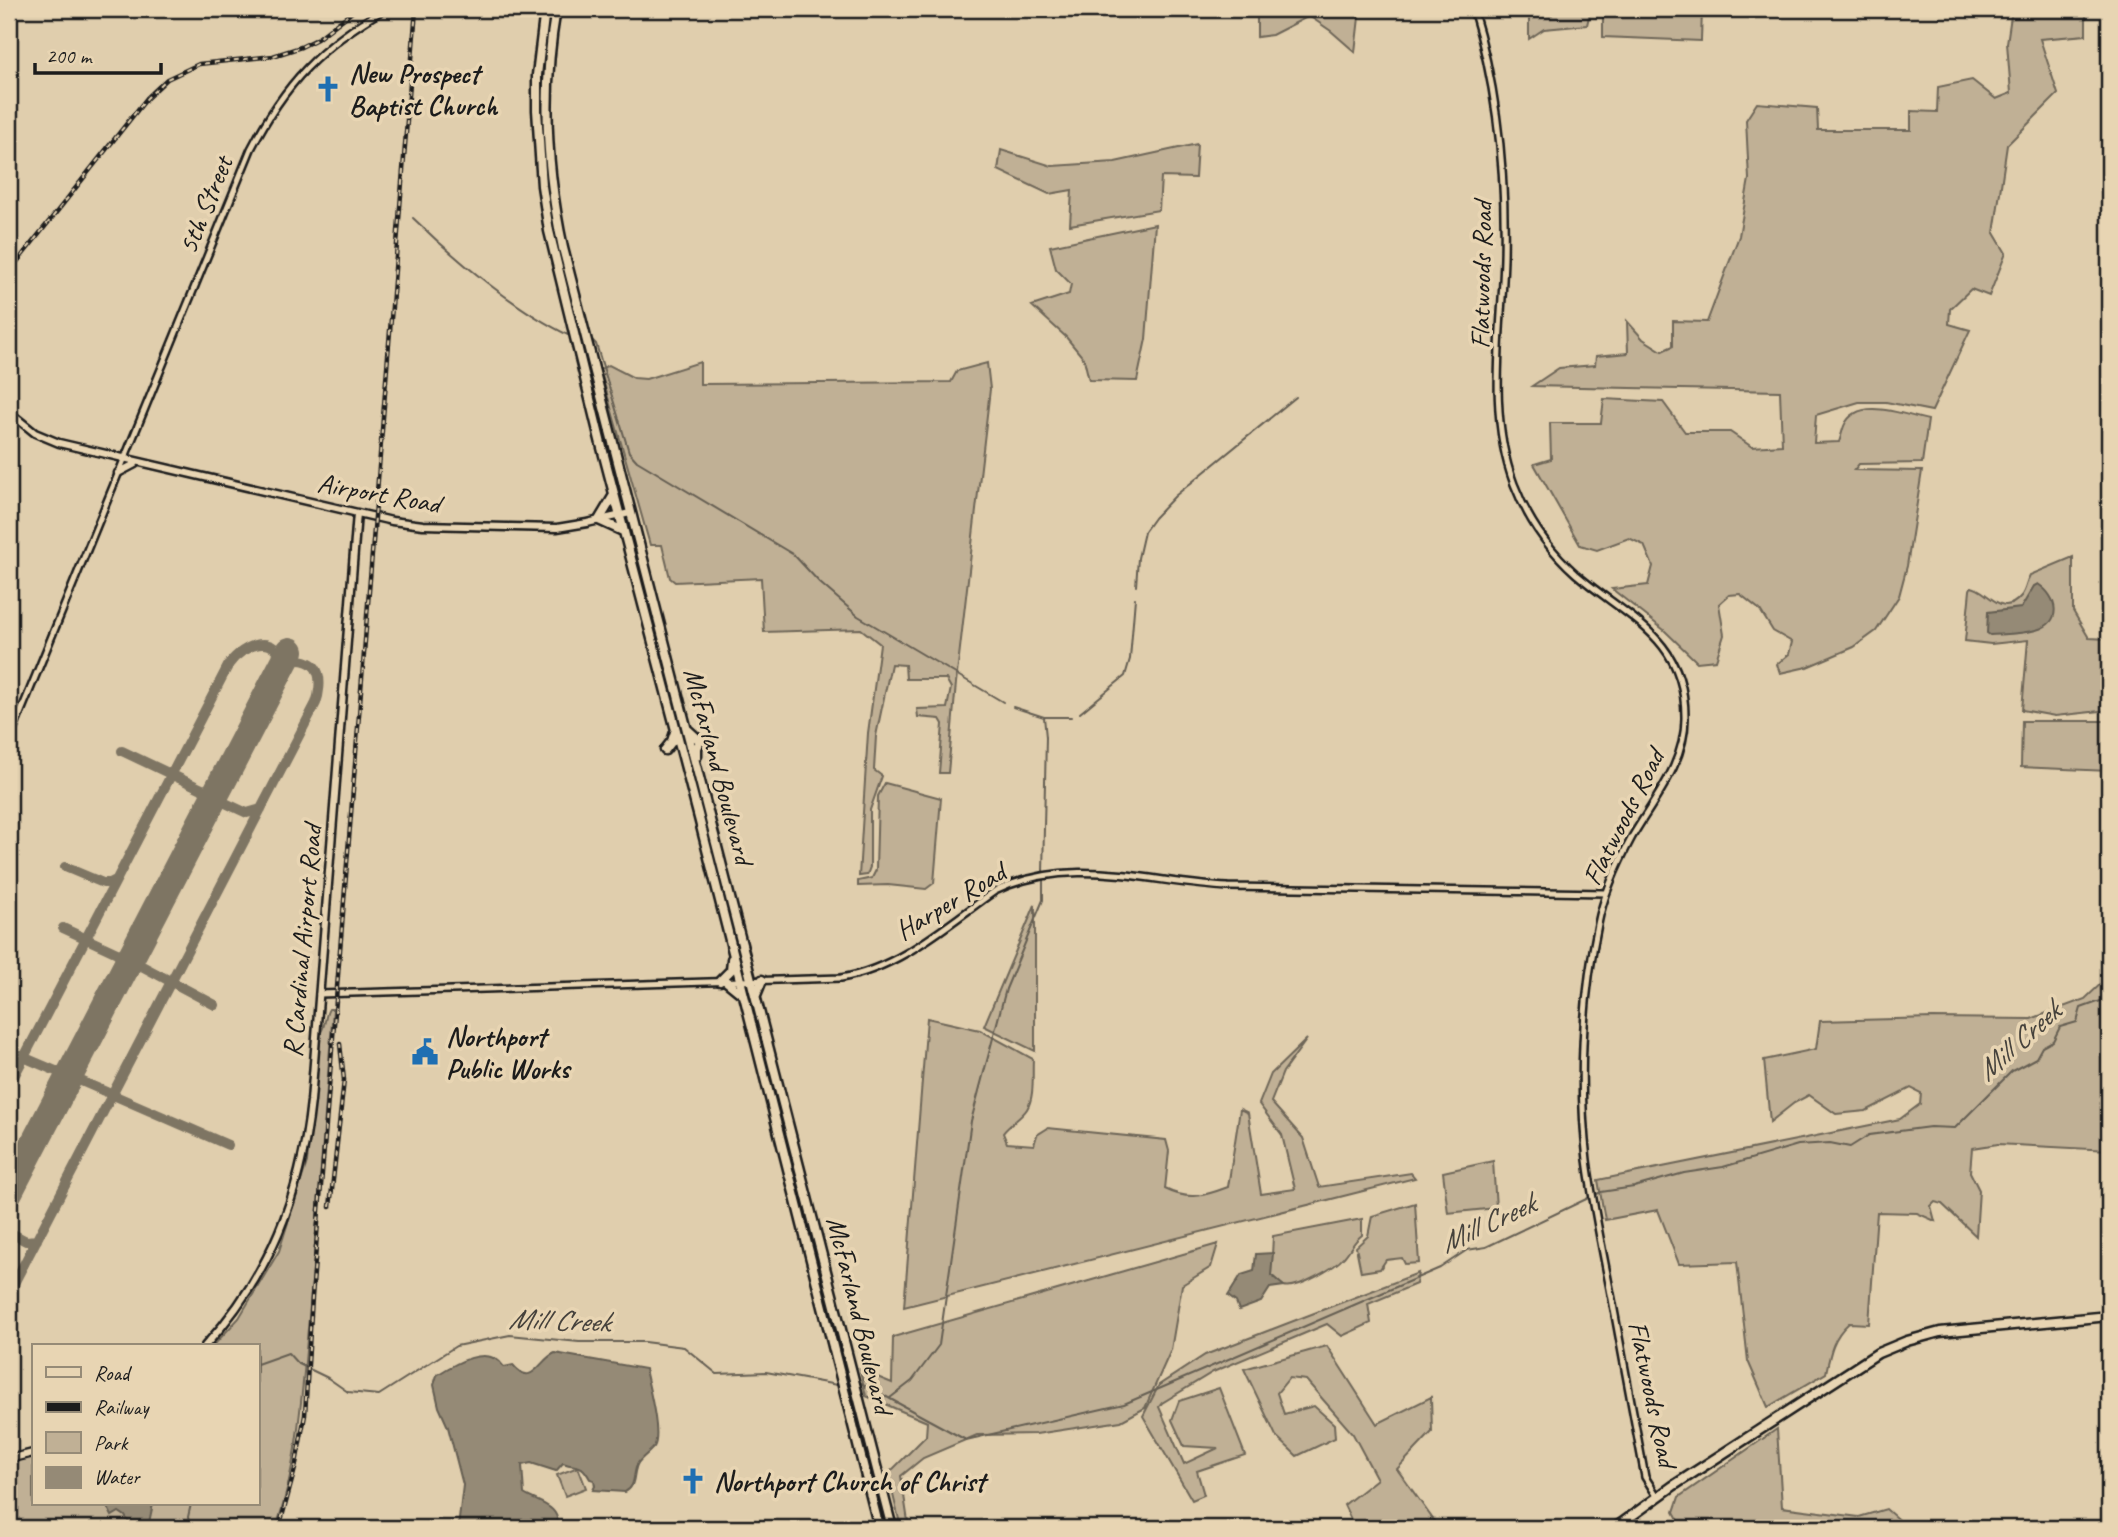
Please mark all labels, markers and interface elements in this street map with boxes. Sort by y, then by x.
scale bar [35,32,161,76]
text: 200 m [46,43,93,69]
place label: New Prospect Baptist Church [349,56,498,123]
church icon: New Prospect Baptist Church [313,74,343,104]
street label: 5th Street [170,149,241,259]
street label: Flatwoods Road [1462,197,1500,349]
street label: Airport Road [315,465,447,522]
street label: McFarland Boulevard [676,664,763,872]
street label: Flatwoods Road [1574,740,1674,891]
street label: R Cardinal Airport Road [274,819,330,1059]
street label: Harper Road [888,852,1015,948]
water label: Mill Creek [1968,990,2072,1089]
place label: Northport Public Works [446,1019,573,1086]
public building icon: Northport Public Works [410,1037,440,1067]
water label: Mill Creek [1433,1182,1545,1261]
street label: McFarland Boulevard [819,1213,902,1421]
water label: Mill Creek [508,1299,615,1341]
street label: Flatwoods Road [1621,1318,1686,1474]
legend [32,1344,259,1506]
text: Road [94,1360,133,1386]
text: Railway [94,1394,150,1420]
text: Park [94,1430,129,1456]
text: Water [94,1464,141,1490]
place label: Northport Church of Christ [714,1464,989,1499]
church icon: Northport Church of Christ [678,1466,708,1496]

